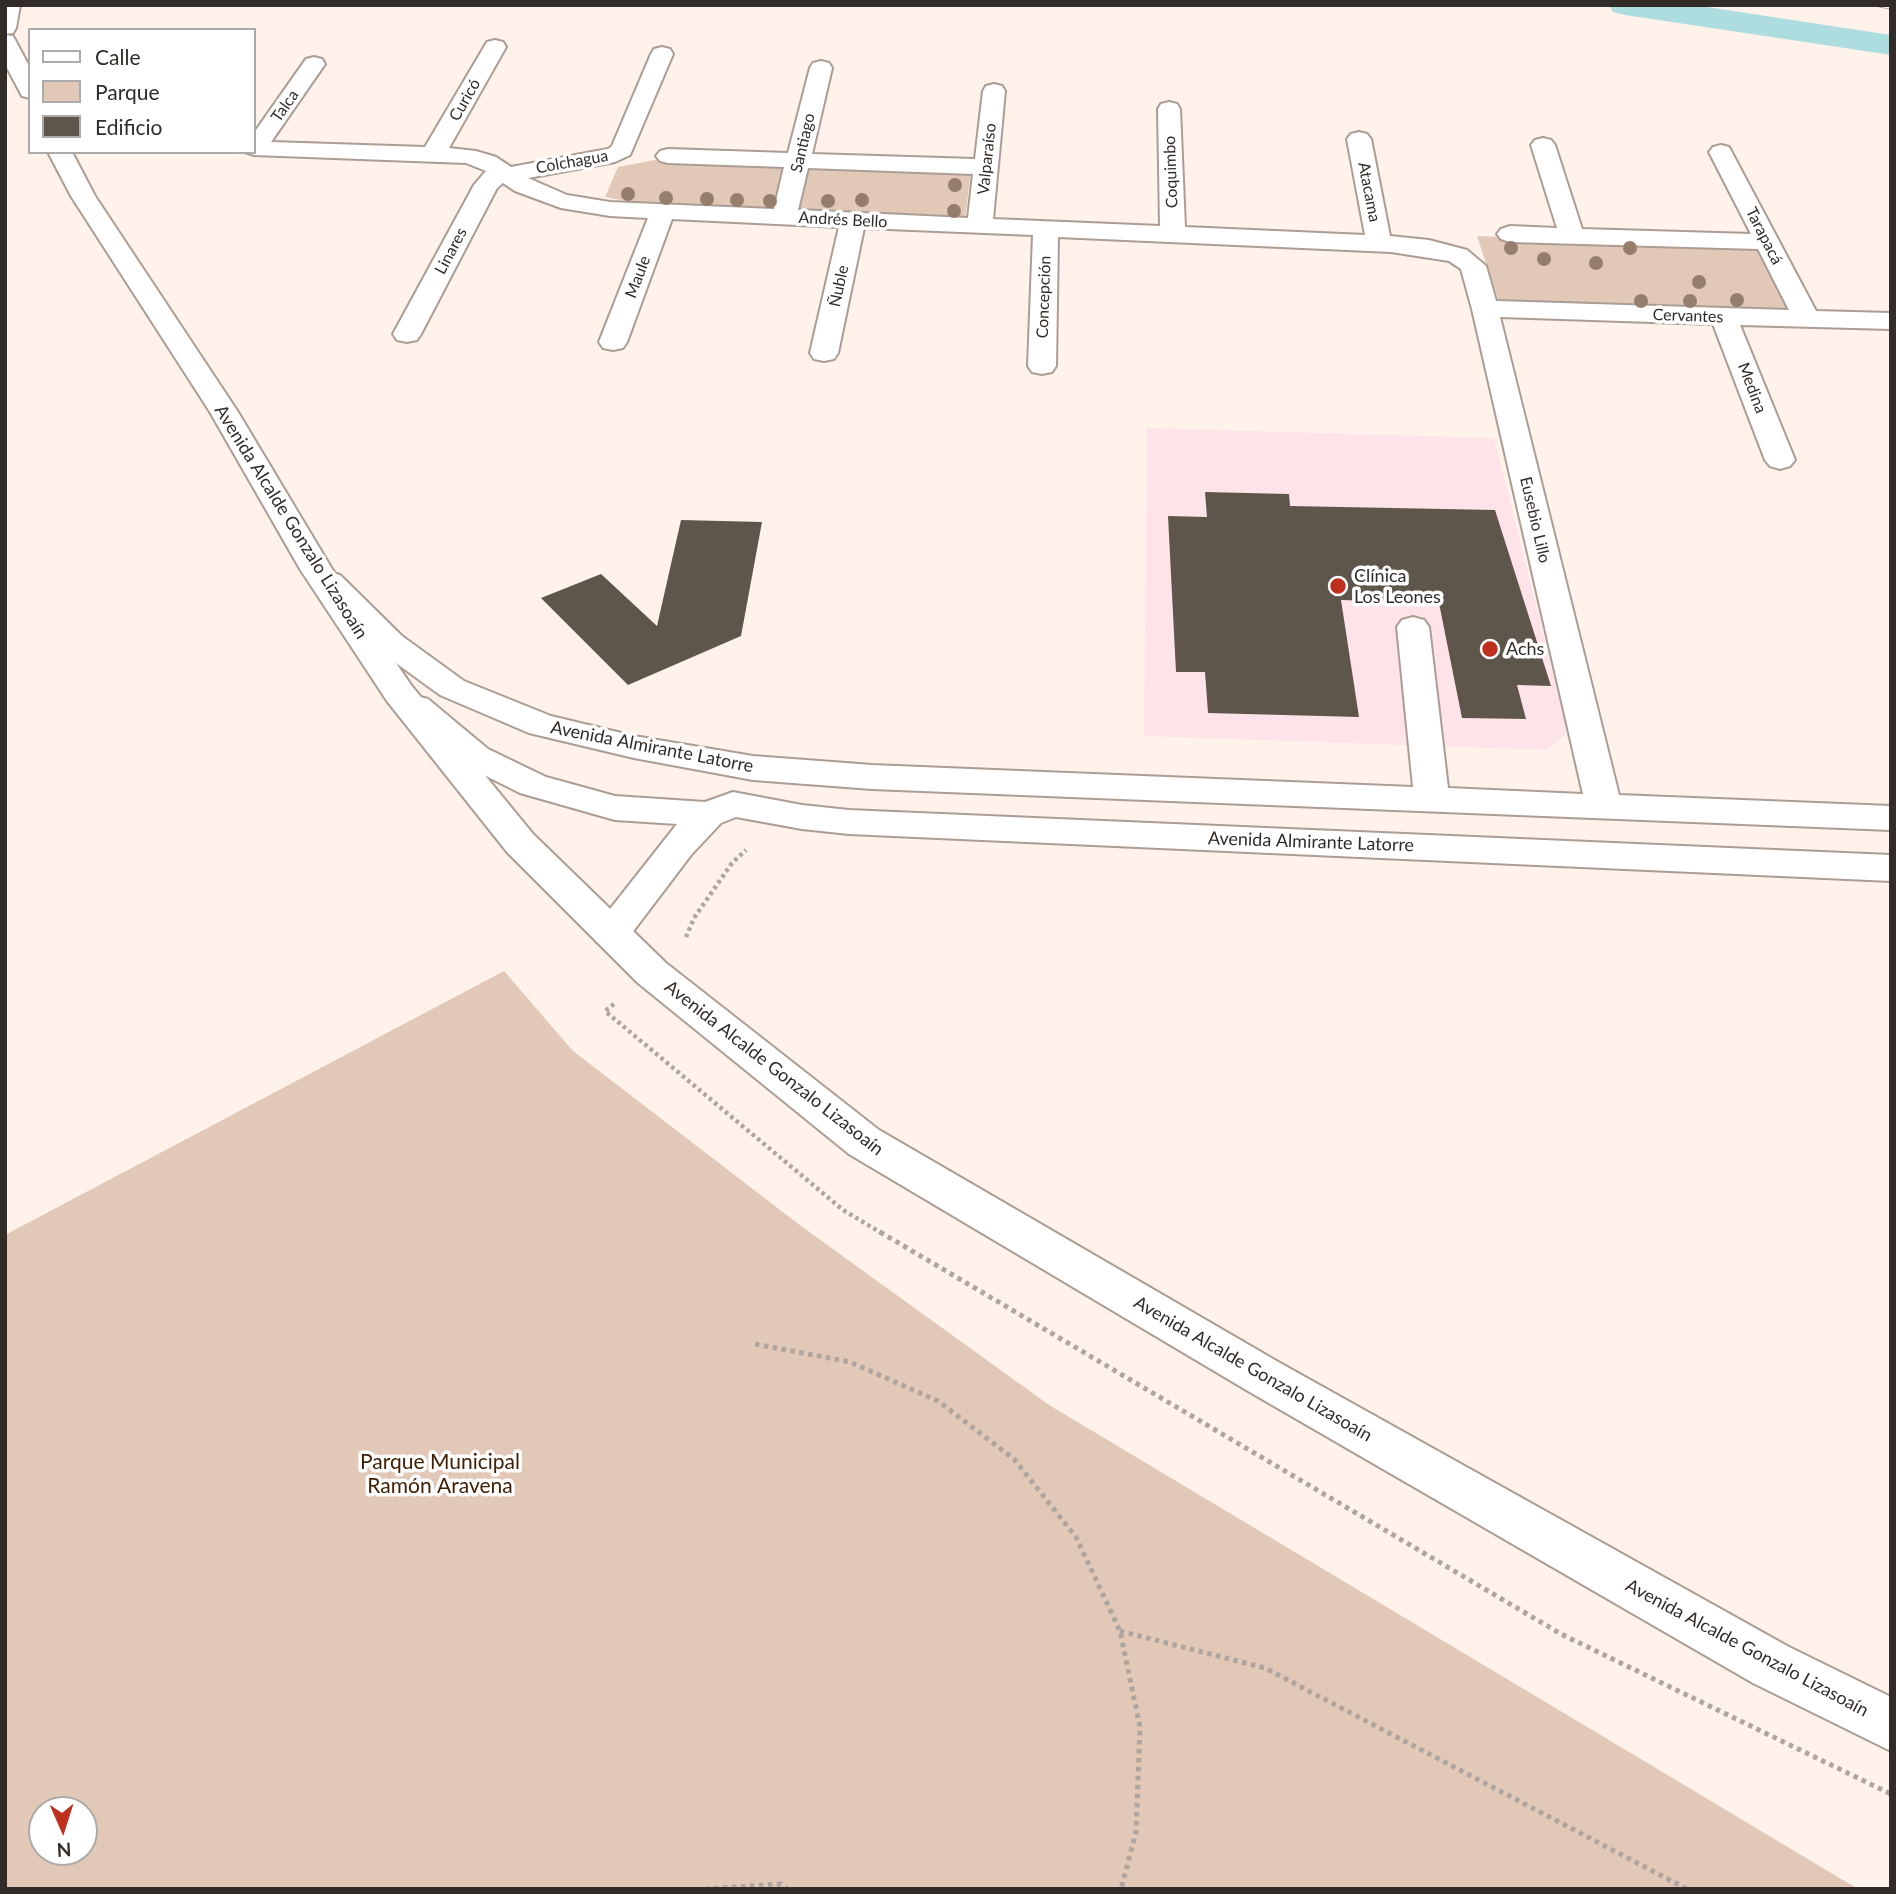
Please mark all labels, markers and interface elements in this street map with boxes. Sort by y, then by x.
legend [28,28,256,154]
text: Calle [95,44,140,69]
street label: Curicó [445,75,485,125]
text: Parque [95,79,160,104]
street label: Talca [267,86,303,126]
street label: Santiago [787,111,819,175]
text: Edificio [95,114,162,139]
street label: Valparaíso [974,122,1000,196]
street label: Coquimbo [1160,135,1182,209]
street label: Colchagua [534,146,610,178]
street label: Atacama [1354,160,1384,224]
street label: Tarapacá [1741,204,1787,268]
street label: Andrés Bello [798,208,888,232]
street label: Linares [431,225,471,277]
street label: Maule [621,253,655,301]
street label: Concepción [1033,255,1055,339]
street label: Ñuble [825,263,853,309]
street label: Cervantes [1652,305,1724,327]
street label: Medina [1734,360,1770,416]
street label: Avenida Alcalde Gonzalo Lizasoaín [210,401,372,643]
street label: Eusebio Lillo [1516,475,1554,565]
place label: Clínica Los Leones [1354,565,1441,608]
marker: Clínica Los Leones [1328,576,1348,596]
place label: Achs [1506,638,1544,660]
marker: Achs [1480,639,1500,659]
street label: Avenida Almirante Latorre [549,717,755,777]
street label: Avenida Almirante Latorre [1208,828,1414,856]
street label: Avenida Alcalde Gonzalo Lizasoaín [660,976,888,1160]
street label: Avenida Alcalde Gonzalo Lizasoaín [1130,1292,1376,1446]
park label: Parque Municipal Ramón Aravena [360,1449,520,1499]
street label: Avenida Alcalde Gonzalo Lizasoaín [1622,1575,1872,1721]
north arrow [28,1796,98,1866]
text: N [56,1839,72,1862]

